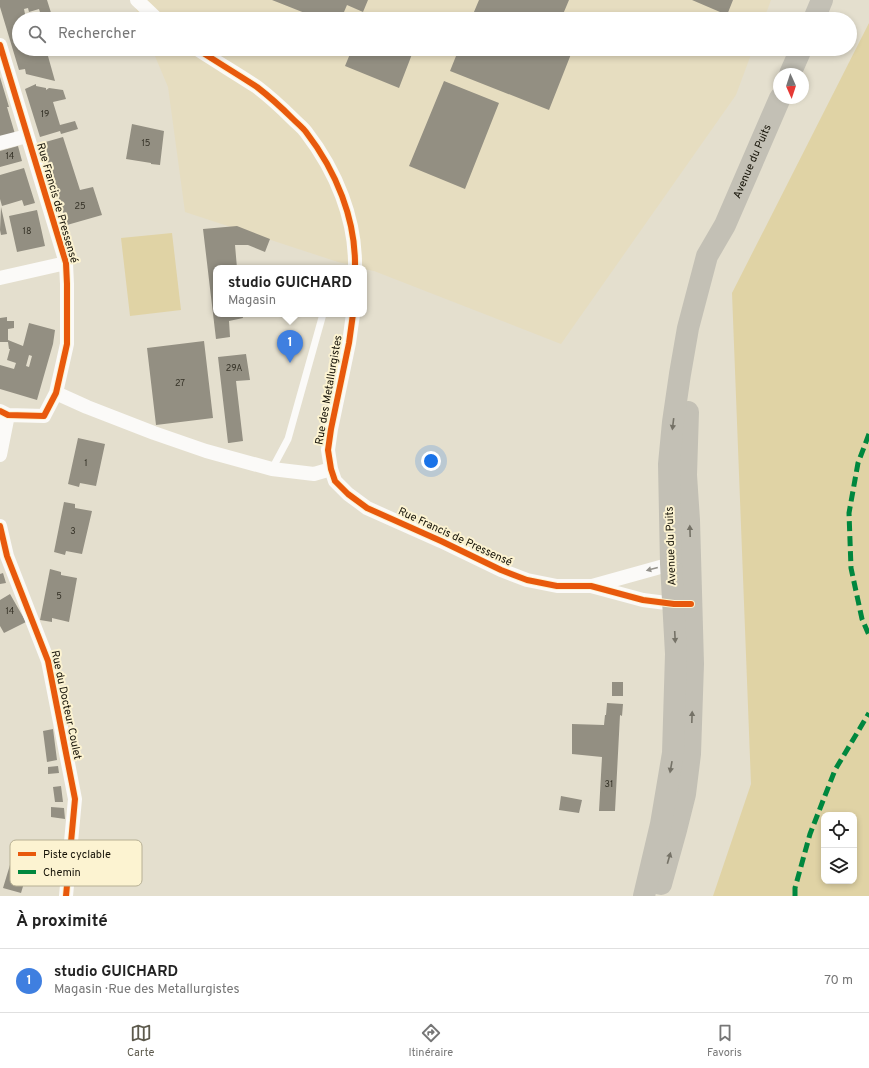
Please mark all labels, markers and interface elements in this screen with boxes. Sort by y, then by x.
search box [12,12,857,56]
icon: search [26,23,48,45]
text: Rechercher [58,25,136,44]
north arrow [773,68,809,104]
house number: 19 [41,109,49,120]
street label: Avenue du Puits [730,122,775,201]
house number: 15 [142,138,150,149]
street label: Rue Francis de Pressensé [33,141,81,265]
house number: 14 [6,151,15,162]
house number: 25 [74,201,86,212]
house number: 18 [23,226,31,237]
popup [213,265,367,317]
text: studio GUICHARD [228,274,352,293]
text: Magasin [228,293,276,309]
pin: 1 [277,330,303,363]
street label: Rue des Metallurgistes [312,334,346,446]
house number: 29A [226,363,242,374]
house number: 27 [175,378,185,389]
one-way arrow [670,418,676,430]
your location [421,451,441,471]
house number: 1 [84,458,88,469]
street label: Rue Francis de Pressensé [396,504,514,570]
street label: Avenue du Puits [663,506,679,586]
one-way arrow [687,524,693,537]
house number: 3 [70,526,76,537]
one-way arrow [646,566,658,572]
house number: 5 [56,591,62,602]
house number: 14 [6,606,15,617]
one-way arrow [672,631,679,643]
street label: Rue du Docteur Coulet [48,649,84,761]
one-way arrow [688,711,695,723]
one-way arrow [668,761,674,773]
house number: 31 [605,779,613,790]
map controls [821,812,857,884]
button: locate [821,812,857,848]
legend [10,840,142,886]
text: Piste cyclable [43,848,111,862]
button: layers [821,848,857,884]
one-way arrow [666,852,672,865]
text: Chemin [43,866,81,880]
text: À proximité [16,911,108,933]
text: studio GUICHARD [54,963,178,982]
text: 1 [26,973,32,989]
text: 70 m [824,973,853,989]
text: Magasin · Rue des Metallurgistes [54,982,240,998]
tab: Carte [127,1022,154,1060]
tab: Itinéraire [408,1022,453,1060]
tab: Favoris [707,1022,742,1060]

